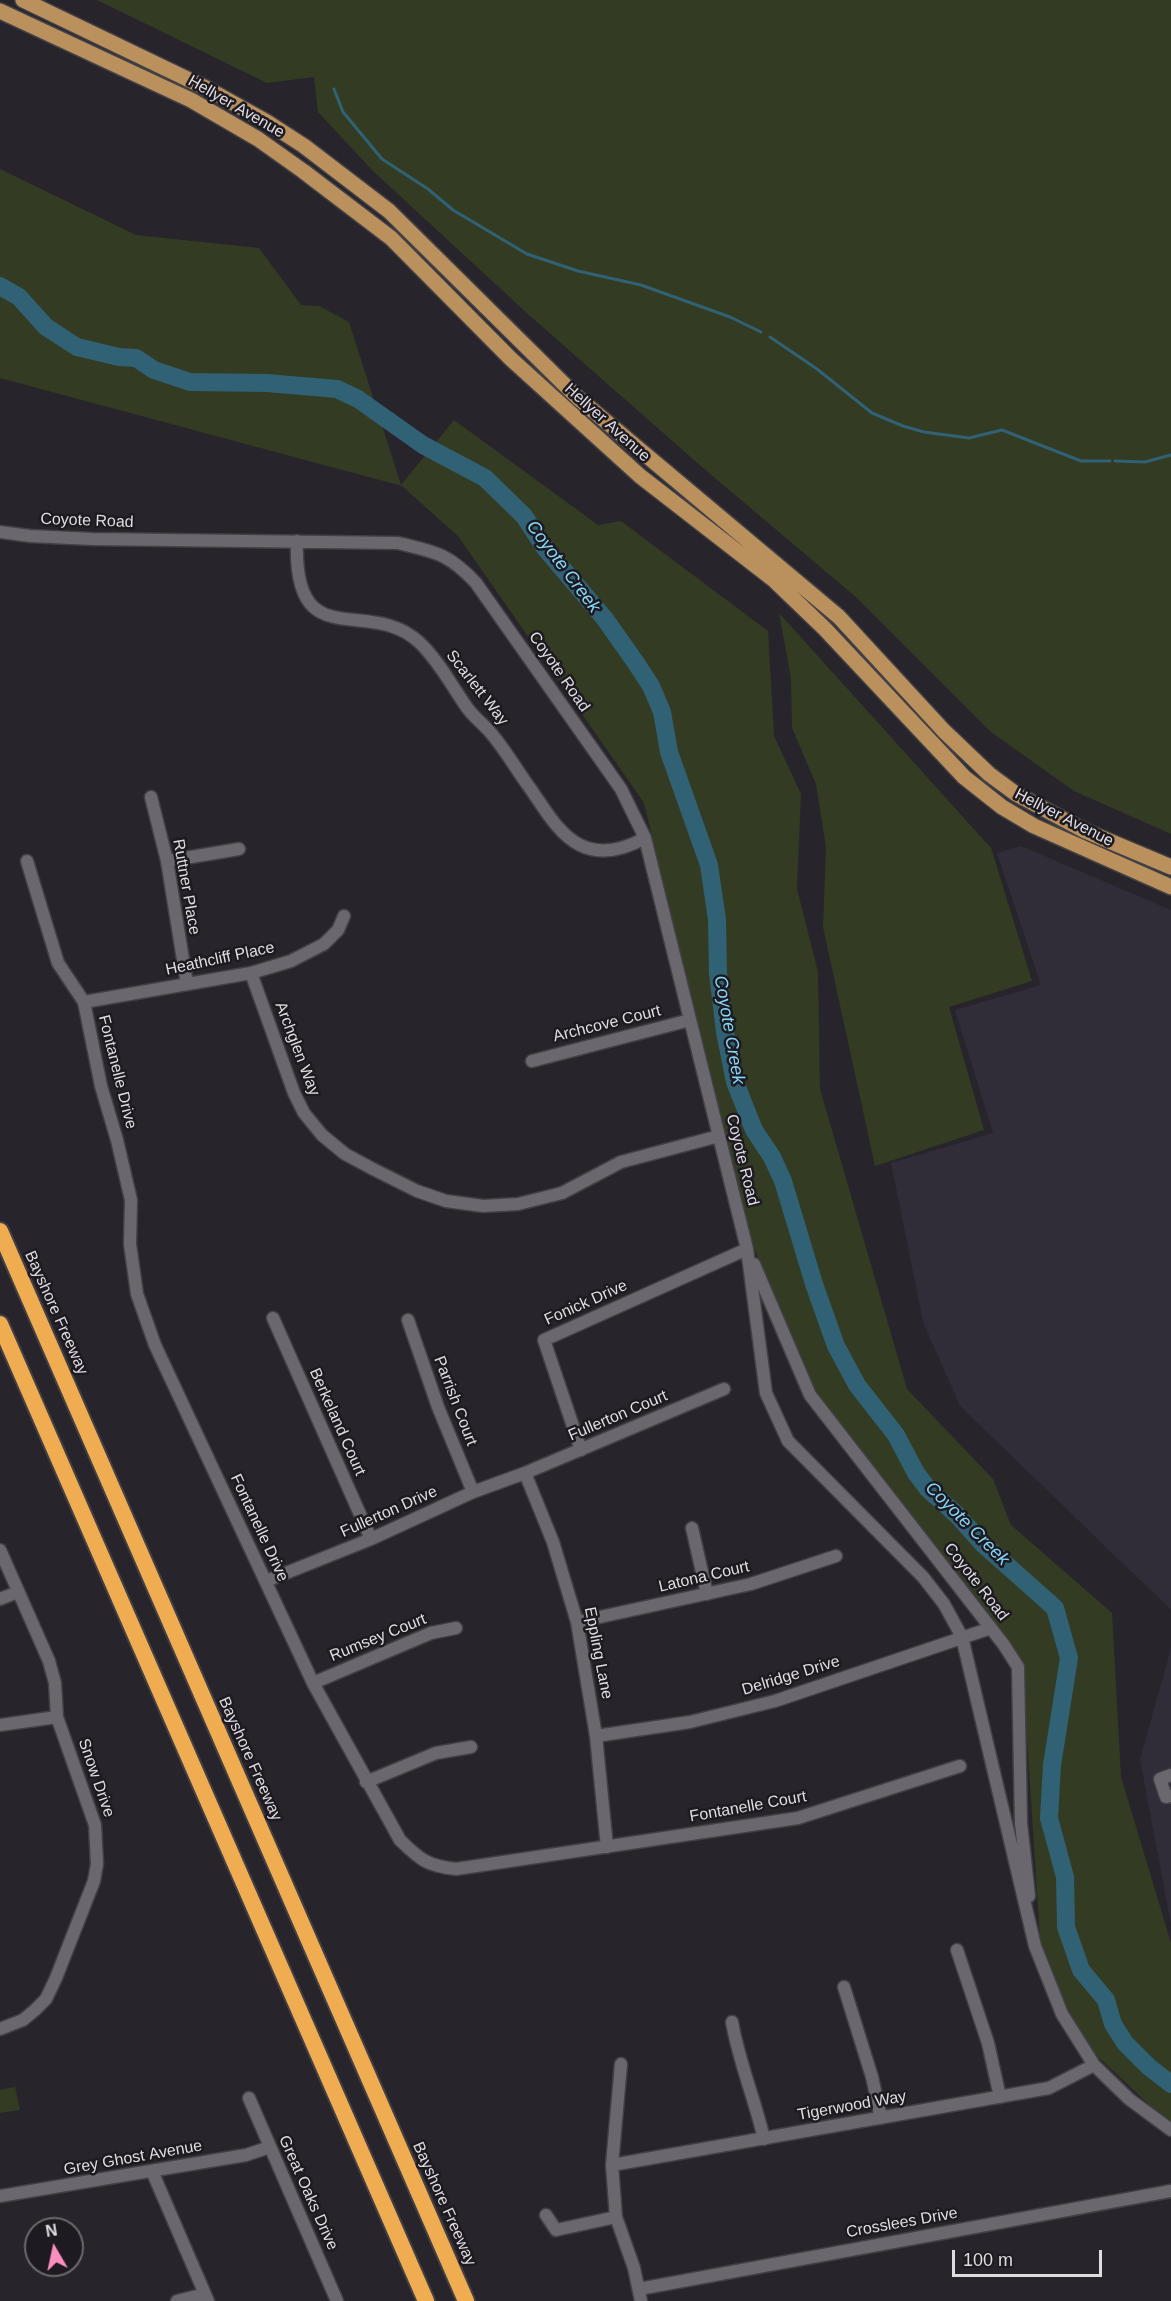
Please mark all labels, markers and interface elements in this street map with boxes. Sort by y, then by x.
street label: Hellyer Avenue [184,72,288,142]
street label: Hellyer Avenue [560,380,654,466]
street label: Coyote Road [40,510,134,532]
water label: Coyote Creek [521,517,605,617]
street label: Coyote Road [524,628,594,716]
street label: Scarlett Way [442,647,512,729]
street label: Hellyer Avenue [1011,785,1117,851]
street label: Ruttner Place [168,838,204,936]
street label: Heathcliff Place [164,938,276,980]
water label: Coyote Creek [709,974,749,1086]
street label: Archglen Way [270,999,324,1099]
street label: Archcove Court [551,1001,663,1047]
street label: Fontanelle Drive [94,1013,140,1131]
street label: Coyote Road [721,1112,763,1208]
street label: Bayshore Freeway [20,1248,92,1378]
street label: Fonick Drive [541,1276,631,1330]
street label: Parrish Court [429,1354,481,1448]
street label: Berkeland Court [305,1365,369,1479]
street label: Fullerton Court [566,1386,670,1446]
street label: Fontanelle Drive [226,1471,292,1585]
water label: Coyote Creek [920,1477,1014,1571]
street label: Fullerton Drive [338,1482,440,1542]
street label: Coyote Road [940,1539,1012,1625]
street label: Latona Court [657,1557,751,1597]
street label: Eppling Lane [580,1605,616,1701]
street label: Rumsey Court [327,1610,429,1666]
street label: Delridge Drive [740,1652,842,1700]
street label: Bayshore Freeway [214,1694,286,1824]
street label: Snow Drive [74,1736,118,1820]
street label: Fontanelle Court [688,1787,808,1827]
street label: Tigerwood Way [796,2087,908,2125]
street label: Great Oaks Drive [274,2133,342,2253]
street label: Grey Ghost Avenue [62,2136,204,2180]
street label: Bayshore Freeway [408,2139,480,2269]
street label: Crosslees Drive [845,2204,959,2242]
north arrow [24,2217,84,2277]
text: N [44,2221,58,2240]
scale bar [955,2238,1105,2276]
text: 100 m [963,2250,1013,2270]

